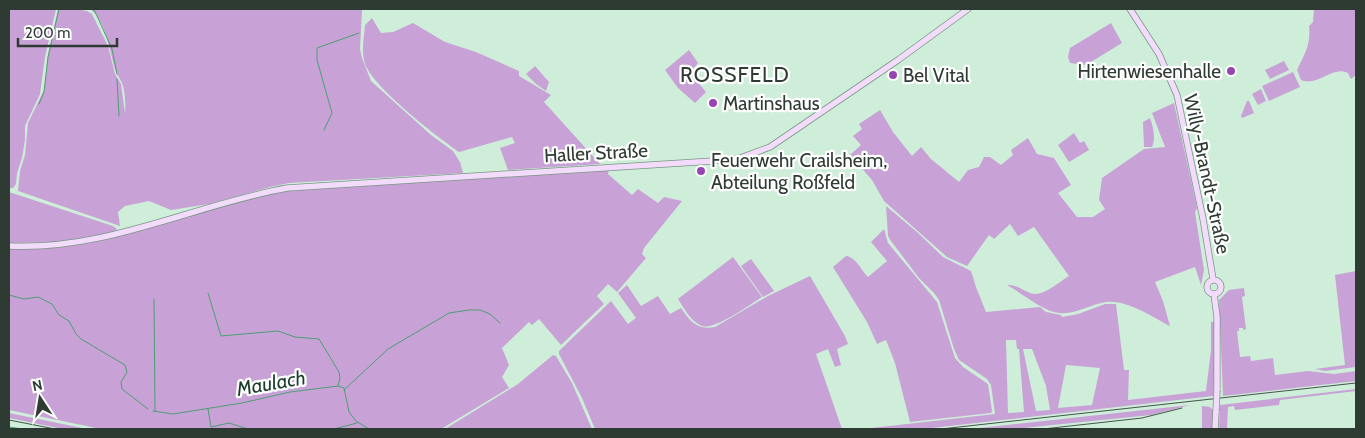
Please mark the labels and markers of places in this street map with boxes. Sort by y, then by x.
place label: Hirtenwiesenhalle [1077,60,1221,83]
place label: Bel Vital [903,64,970,87]
marker: Hirtenwiesenhalle [1225,65,1237,77]
marker: Bel Vital [887,69,899,81]
place label: Martinshaus [723,92,820,115]
marker: Martinshaus [707,97,719,109]
place label: Feuerwehr Crailsheim, Abteilung Roßfeld [711,149,887,194]
marker: Feuerwehr Crailsheim, Abteilung Roßfeld [695,165,707,177]

